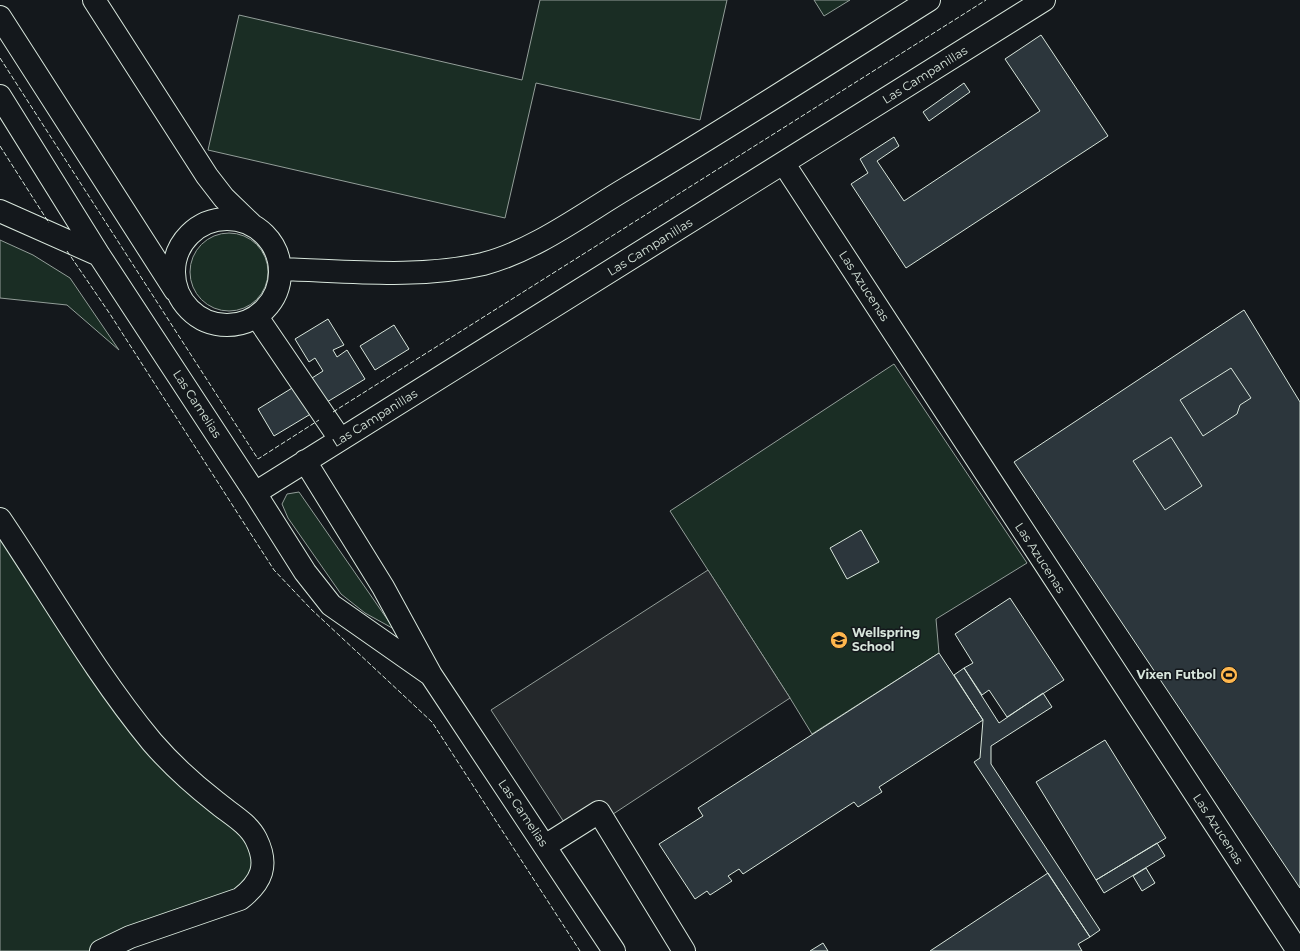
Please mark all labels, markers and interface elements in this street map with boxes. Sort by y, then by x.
street label: Las Campanillas [880,42,970,107]
street label: Las Campanillas [605,214,695,279]
street label: Las Azucenas [836,248,893,324]
street label: Las Camelias [170,367,225,441]
street label: Las Campanillas [330,385,420,450]
street label: Las Azucenas [1012,520,1069,596]
place label: Wellspring School [852,625,920,654]
school or university icon: Wellspring School [829,630,849,650]
sports icon: Vixen Futbol [1219,665,1239,685]
place label: Vixen Futbol [1136,667,1216,682]
street label: Las Camelias [495,776,552,849]
street label: Las Azucenas [1190,791,1247,867]

